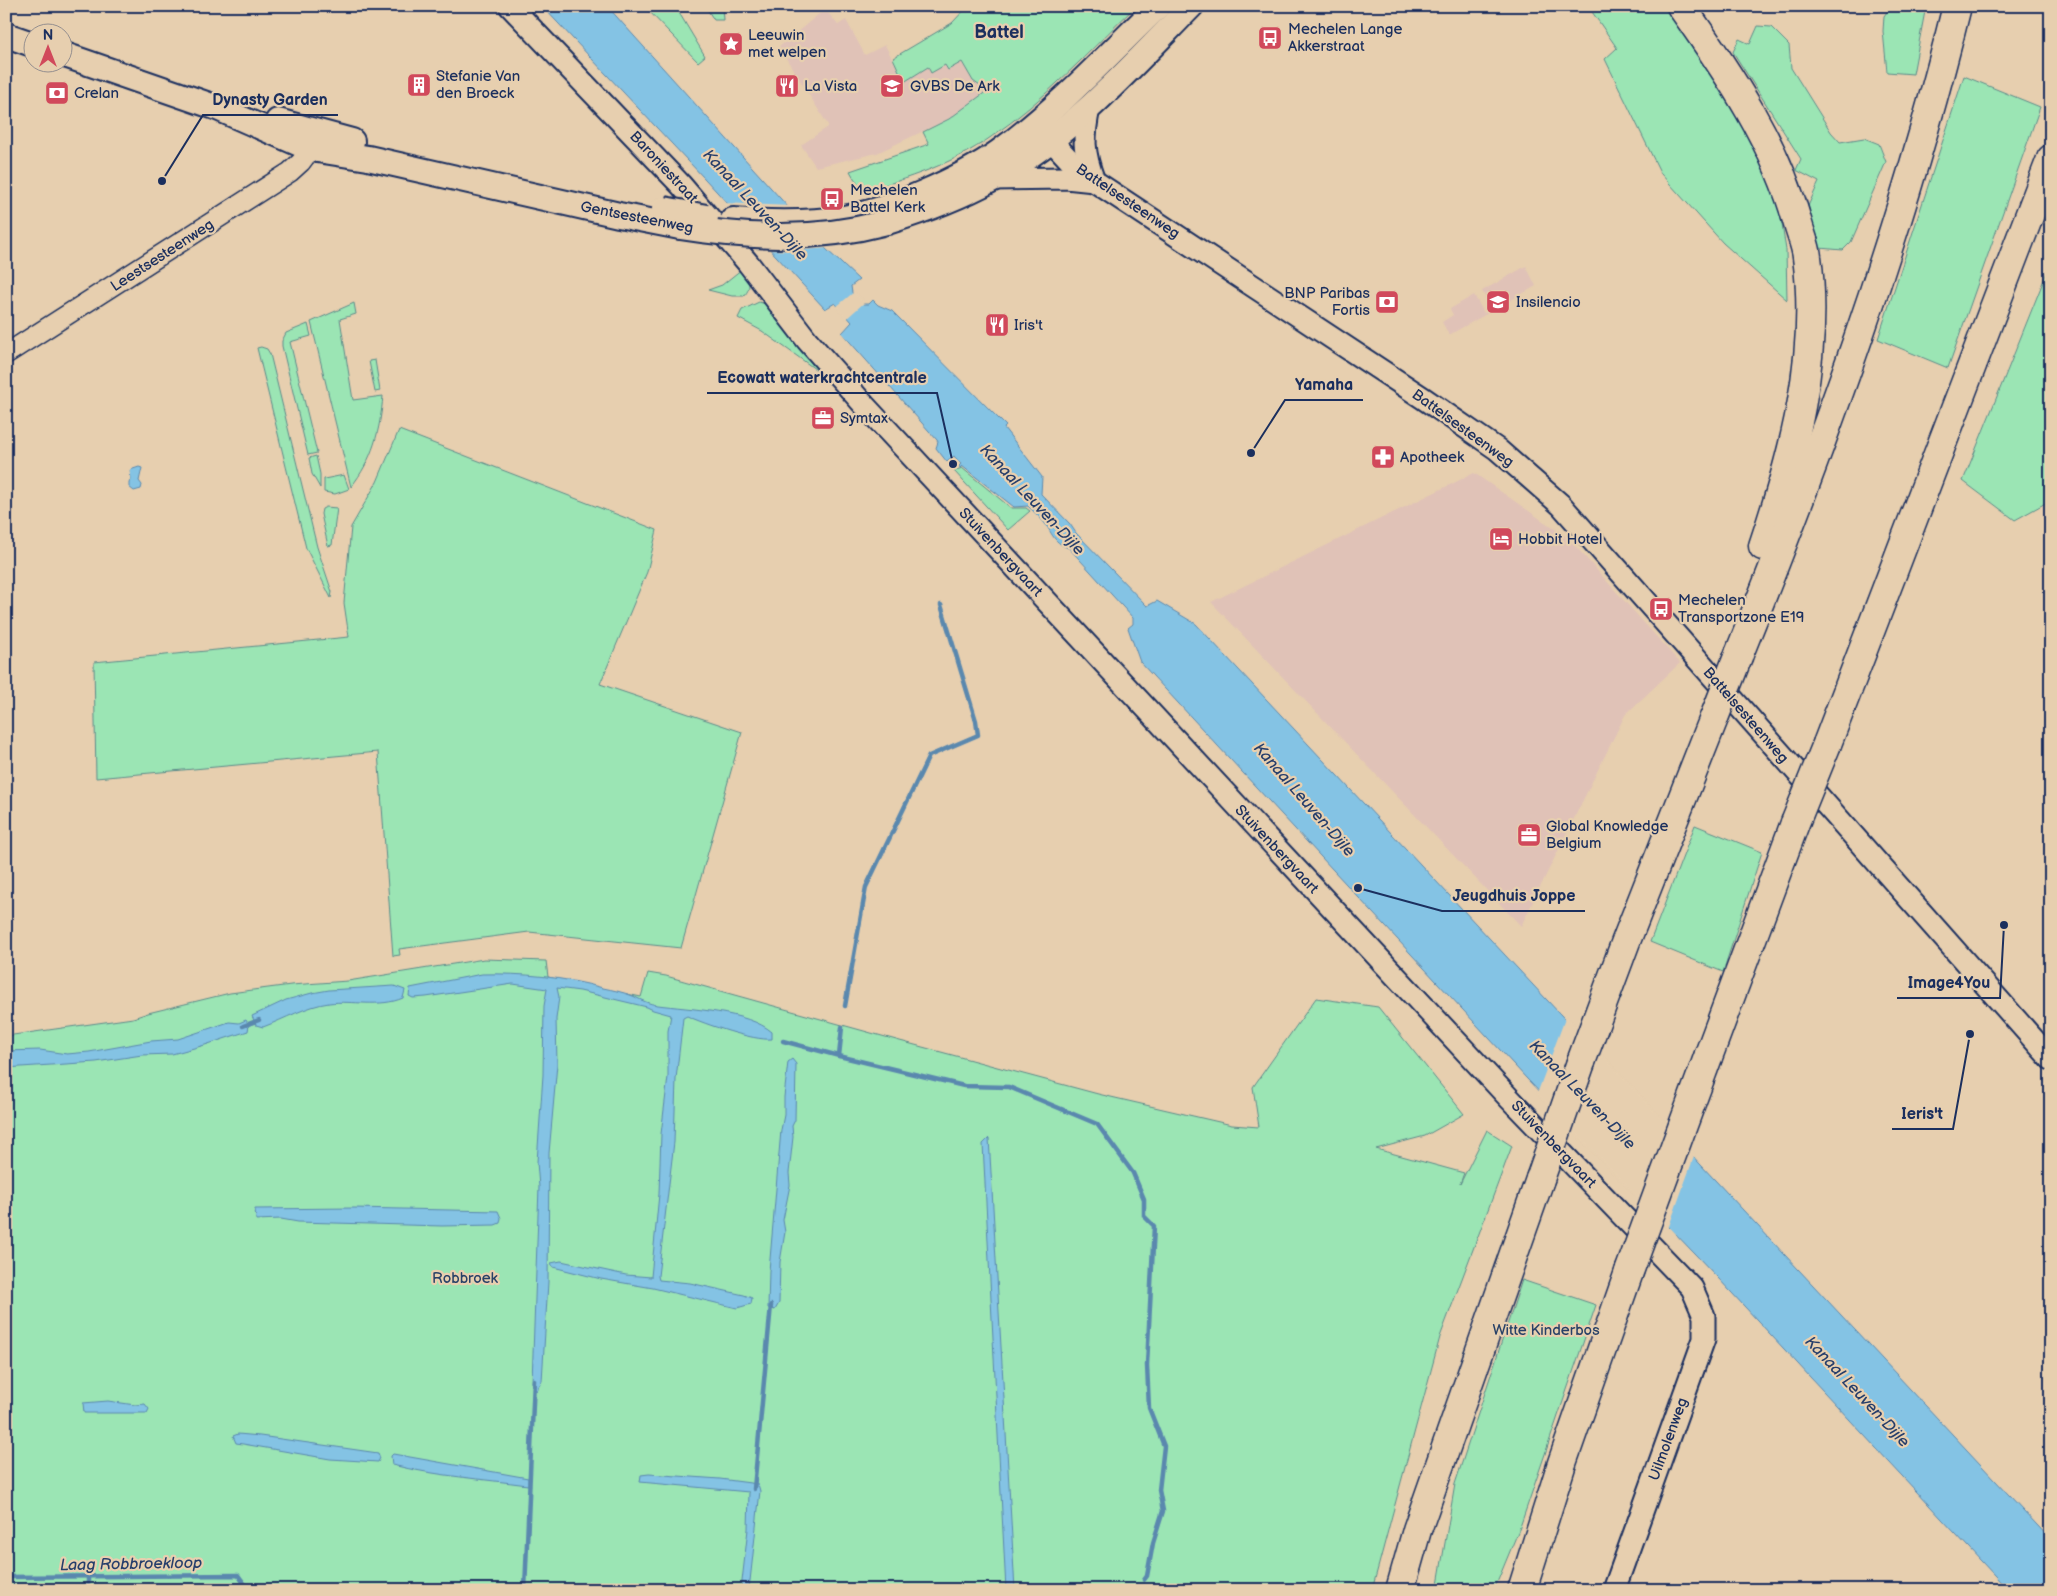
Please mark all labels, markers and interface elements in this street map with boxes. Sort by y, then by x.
place label: Mechelen Lange Akkerstraat [1288,20,1402,56]
north arrow [22,22,72,72]
district label: Battel [974,22,1024,43]
bus stop icon: Mechelen Lange Akkerstraat [1257,25,1283,51]
place label: Leeuwin met welpen [748,26,826,62]
text: N [43,27,53,44]
place icon: Leeuwin met welpen [718,31,744,57]
place label: Stefanie Van den Broeck [436,67,520,103]
building icon: Stefanie Van den Broeck [406,72,432,98]
restaurant icon: La Vista [774,73,800,99]
school or university icon: GVBS De Ark [879,73,905,99]
place label: La Vista [804,77,857,96]
place label: GVBS De Ark [910,77,1000,96]
bank icon: Crelan [44,80,70,106]
place label: Crelan [74,84,119,103]
callout: Dynasty Garden [203,84,338,115]
text: Dynasty Garden [212,91,328,110]
street label: Baroniestraat [625,127,702,208]
water label: Kanaal Leuven-Dijle [699,146,811,264]
street label: Battelsesteenweg [1072,160,1183,243]
place label: Mechelen Battel Kerk [850,181,926,217]
bus stop icon: Mechelen Battel Kerk [819,186,845,212]
street label: Gentsesteenweg [579,197,695,238]
street label: Leestsesteenweg [107,215,218,296]
place label: BNP Paribas Fortis [1284,284,1371,320]
bank icon: BNP Paribas Fortis [1374,289,1400,315]
school or university icon: Insilencio [1485,289,1511,315]
place label: Insilencio [1516,293,1581,312]
restaurant icon: Iris't [984,312,1010,338]
place label: Iris't [1014,316,1043,335]
callout: Ecowatt waterkrachtcentrale [707,362,937,393]
text: Ecowatt waterkrachtcentrale [717,369,927,388]
callout: Yamaha [1285,369,1363,400]
text: Yamaha [1295,376,1353,395]
street label: Battelsesteenweg [1408,385,1517,472]
office icon: Symtax [810,405,836,431]
place label: Symtax [840,409,888,428]
water label: Kanaal Leuven-Dijle [976,441,1088,559]
pharmacy icon: Apotheek [1370,444,1396,470]
place label: Apotheek [1400,448,1465,467]
street label: Stuivenbergvaart [955,504,1047,601]
hotel icon: Hobbit Hotel [1488,526,1514,552]
place label: Hobbit Hotel [1518,530,1602,549]
place label: Mechelen Transportzone E19 [1678,591,1804,627]
bus stop icon: Mechelen Transportzone E19 [1648,596,1674,622]
street label: Battelsesteenweg [1699,663,1793,767]
water label: Kanaal Leuven-Dijle [1249,739,1358,861]
street label: Stuivenbergvaart [1231,801,1323,898]
place label: Global Knowledge Belgium [1546,817,1668,853]
office icon: Global Knowledge Belgium [1516,822,1542,848]
callout: Jeugdhuis Joppe [1442,880,1585,911]
text: Jeugdhuis Joppe [1452,887,1576,906]
callout: Image4You [1897,967,2000,998]
text: Image4You [1908,974,1990,993]
water label: Kanaal Leuven-Dijle [1525,1036,1639,1154]
street label: Stuivenbergvaart [1507,1096,1601,1193]
callout: Ieris't [1892,1098,1953,1129]
text: Ieris't [1901,1105,1943,1124]
park label: Robbroek [432,1269,499,1288]
park label: Witte Kinderbos [1492,1321,1600,1340]
water label: Kanaal Leuven-Dijle [1801,1333,1913,1451]
street label: Uilmolenweg [1645,1395,1692,1483]
water label: Laag Robbroekloop [60,1554,202,1575]

